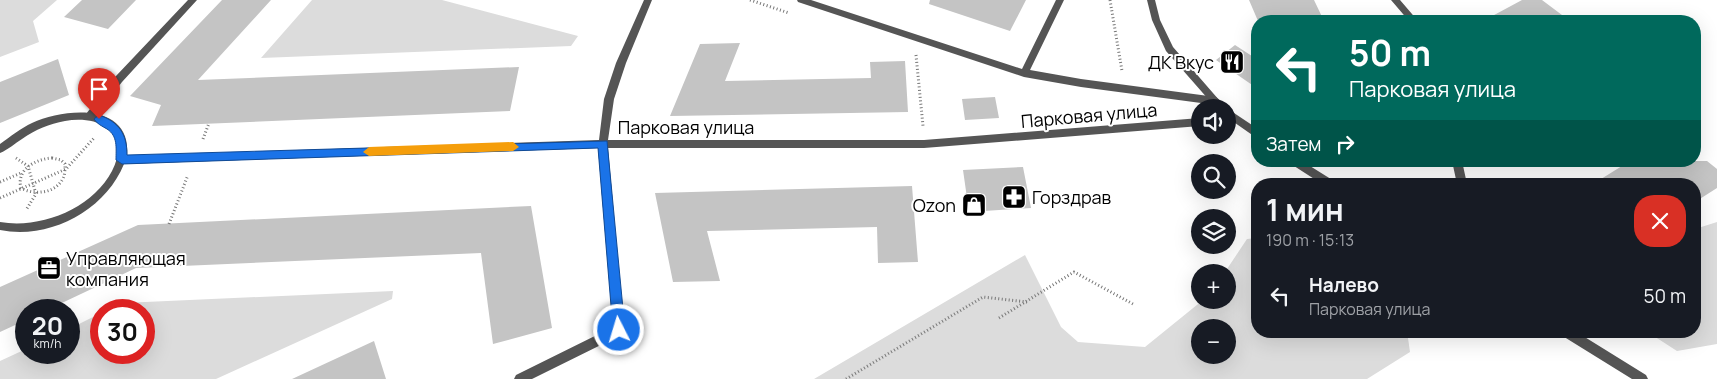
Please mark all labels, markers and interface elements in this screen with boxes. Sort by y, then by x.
text: 50 m [1349,29,1431,77]
icon: left [1266,35,1331,100]
restaurant icon: ДК Вкус [1219,49,1245,75]
place label: ДК Вкус [1148,50,1214,74]
pin [78,68,120,119]
text: Парковая улица [1349,74,1516,104]
icon: arrive [85,75,113,103]
street label: Парковая улица [1020,97,1158,133]
map controls [1191,99,1236,364]
button: sound [1191,99,1236,144]
street label: Парковая улица [618,115,754,139]
icon: right [1331,130,1359,158]
text: Затем [1266,131,1321,157]
button: search [1191,154,1236,199]
pharmacy icon: Горздрав [1001,184,1027,210]
place label: Горздрав [1032,185,1112,209]
text: 1 мин [1266,189,1344,230]
shop icon: Ozon [961,192,987,218]
place label: Ozon [913,193,956,217]
button: close [1634,195,1686,247]
button: layers [1191,209,1236,254]
text: 190 m · 15:13 [1266,229,1354,251]
place label: Управляющая компания [66,246,186,291]
office icon: Управляющая компания [36,255,62,281]
button: + [1191,264,1236,309]
text: Налево [1309,272,1379,298]
icon: left [1266,282,1294,310]
text: 50 m [1644,283,1686,309]
text: Парковая улица [1309,298,1430,320]
speed limit sign: 30 [90,299,155,364]
position arrow [592,303,644,355]
text: 20 [32,308,63,343]
button: − [1191,319,1236,364]
text: km/h [34,335,61,352]

